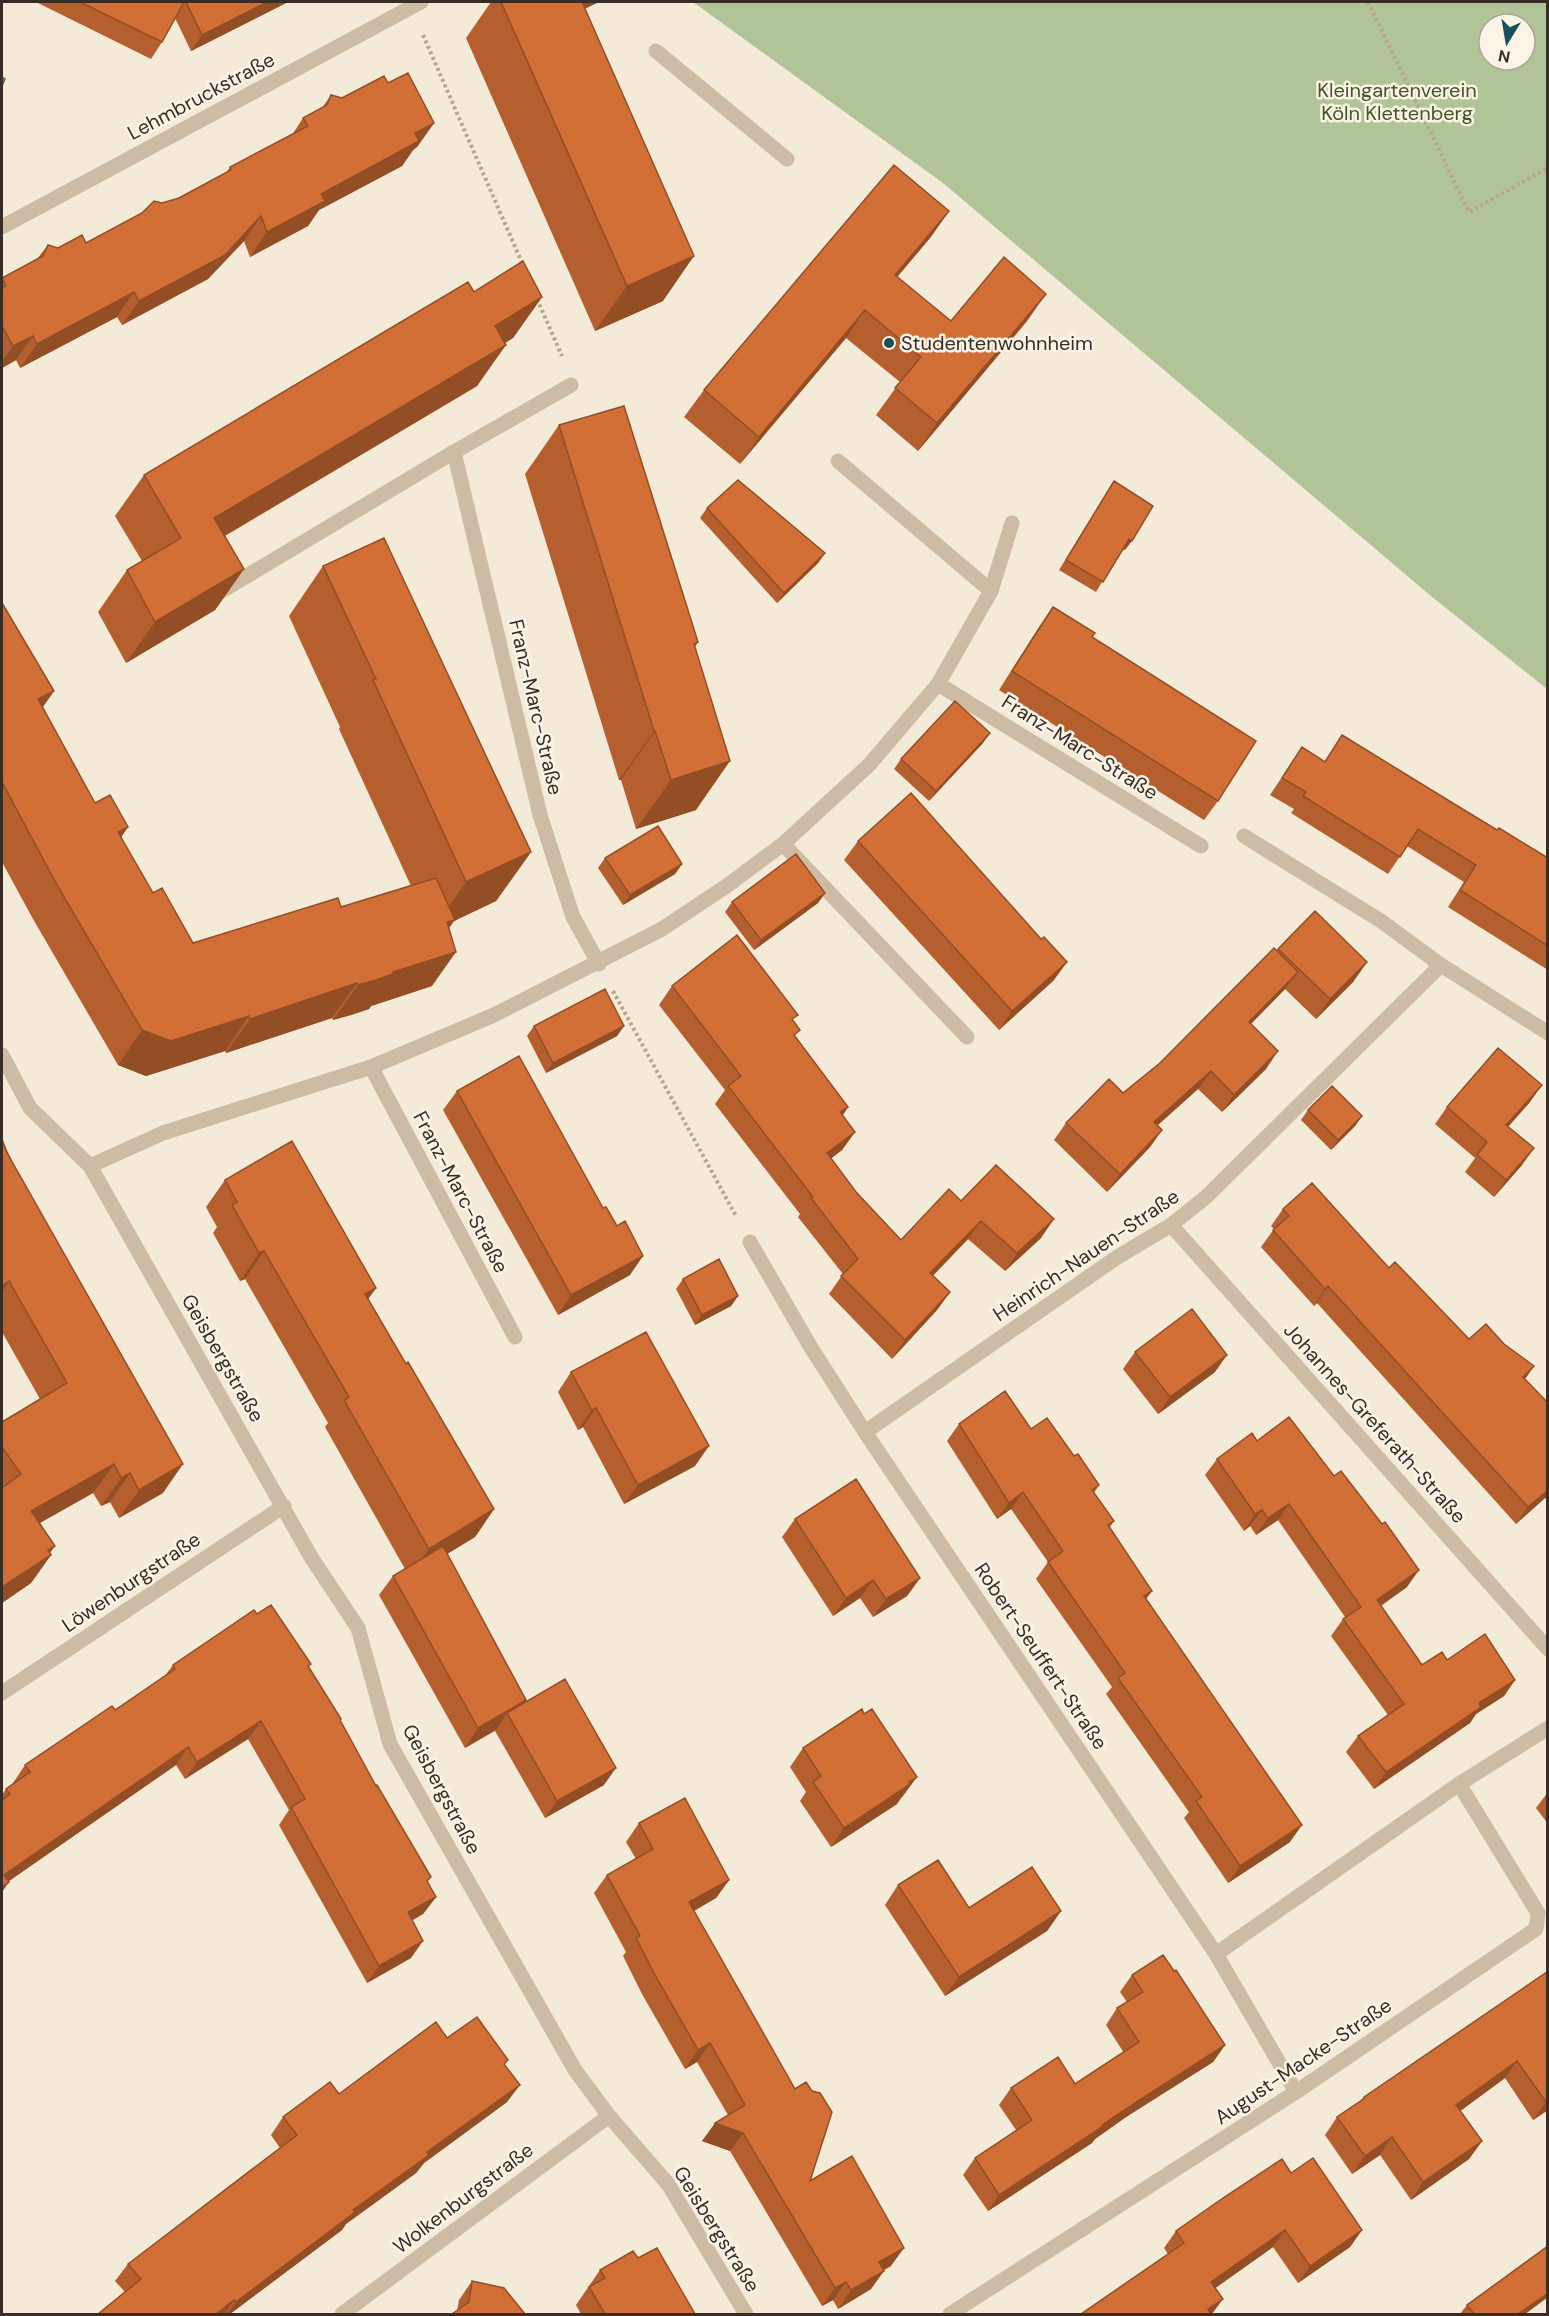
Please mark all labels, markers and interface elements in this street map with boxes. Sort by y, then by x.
north arrow [1477,12,1537,72]
text: N [1497,45,1512,68]
street label: Lehmbruckstraße [123,46,279,146]
park label: Kleingartenverein Köln Klettenberg [1317,77,1477,126]
place label: Studentenwohnheim [901,330,1093,356]
marker: Studentenwohnheim [882,336,896,350]
street label: Franz-Marc-Straße [503,617,569,797]
street label: Franz-Marc-Straße [997,688,1163,806]
street label: Franz-Marc-Straße [407,1107,515,1277]
street label: Heinrich-Nauen-Straße [988,1183,1184,1327]
street label: Geisbergstraße [176,1289,270,1427]
street label: Johannes-Greferath-Straße [1278,1317,1472,1529]
street label: Löwenburgstraße [57,1526,205,1638]
street label: Robert-Seuffert-Straße [969,1557,1113,1755]
street label: Geisbergstraße [397,1720,487,1858]
street label: August-Macke-Straße [1209,1992,1397,2130]
street label: Wolkenburgstraße [388,2137,538,2259]
street label: Geisbergstraße [668,2161,766,2297]

